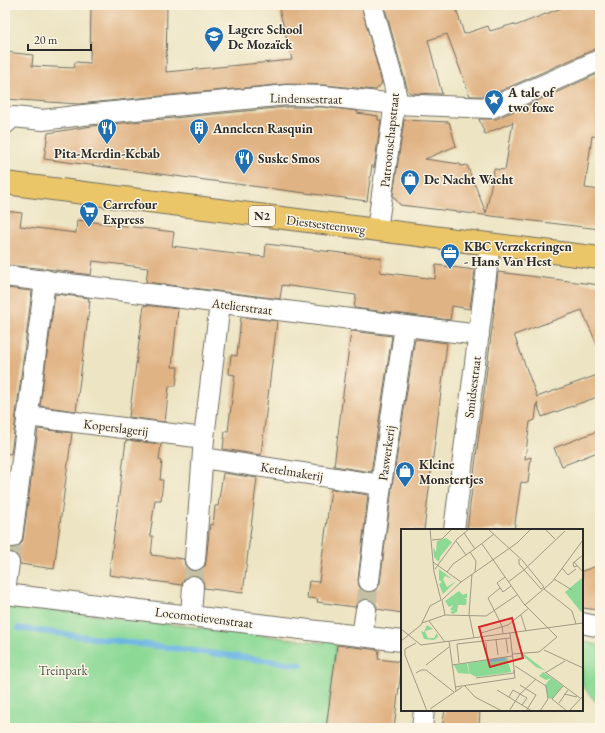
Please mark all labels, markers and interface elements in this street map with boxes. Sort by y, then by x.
place label: Lagere School De Mozaïek [228,21,303,53]
school or university icon: Lagere School De Mozaïek [203,25,225,53]
scale bar [28,26,91,52]
text: 20 m [34,32,58,48]
place label: A tale of two foxe [507,84,557,116]
place icon: A tale of two foxe [483,88,505,116]
street label: Lindensestraat [270,89,342,108]
street label: Patroonschapstraat [376,92,403,188]
restaurant icon: Pita-Merdin-Kebab [96,117,118,145]
building icon: Anneleen Rasquin [188,117,210,145]
place label: Anneleen Rasquin [212,120,313,137]
place label: Pita-Merdin-Kebab [54,145,160,162]
restaurant icon: Suske Smos [233,147,255,175]
place label: Suske Smos [258,150,320,167]
shop icon: De Nacht Wacht [399,168,421,196]
place label: De Nacht Wacht [424,171,514,188]
place label: Carrefour Express [103,196,158,228]
supermarket icon: Carrefour Express [78,200,100,228]
road number: N2 [249,206,275,226]
street label: Diestsesteenweg [285,211,367,238]
place label: KBC Verzekeringen - Hans Van Hest [464,238,573,270]
office icon: KBC Verzekeringen - Hans Van Hest [439,242,461,270]
street label: Atelierstraat [210,294,273,319]
street label: Smidsestraat [460,355,485,419]
street label: Koperslagerij [83,415,149,440]
street label: Paswerkerij [374,424,399,482]
place label: Kleine Monstertjes [419,456,484,488]
street label: Ketelmakerij [259,458,324,485]
shop icon: Kleine Monstertjes [394,460,416,488]
inset map [401,529,583,711]
street label: Locomotievenstraat [154,603,254,632]
park label: Treinpark [39,662,88,679]

